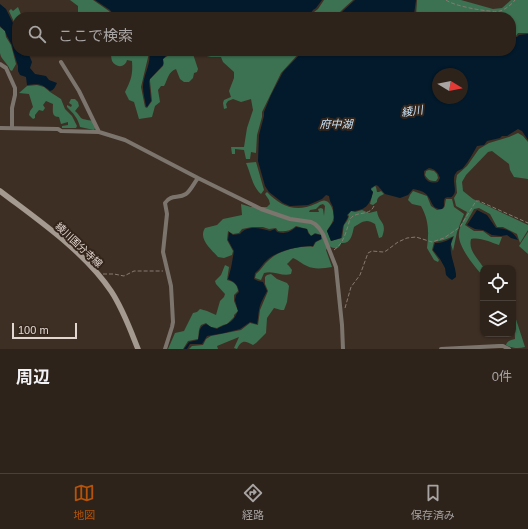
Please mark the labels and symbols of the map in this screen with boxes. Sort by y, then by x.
north arrow [432,68,468,104]
water label: 綾川 [400,103,425,118]
water label: 府中湖 [320,118,354,130]
street label: 綾川国分寺線 [53,221,105,269]
scale bar [12,321,77,340]

